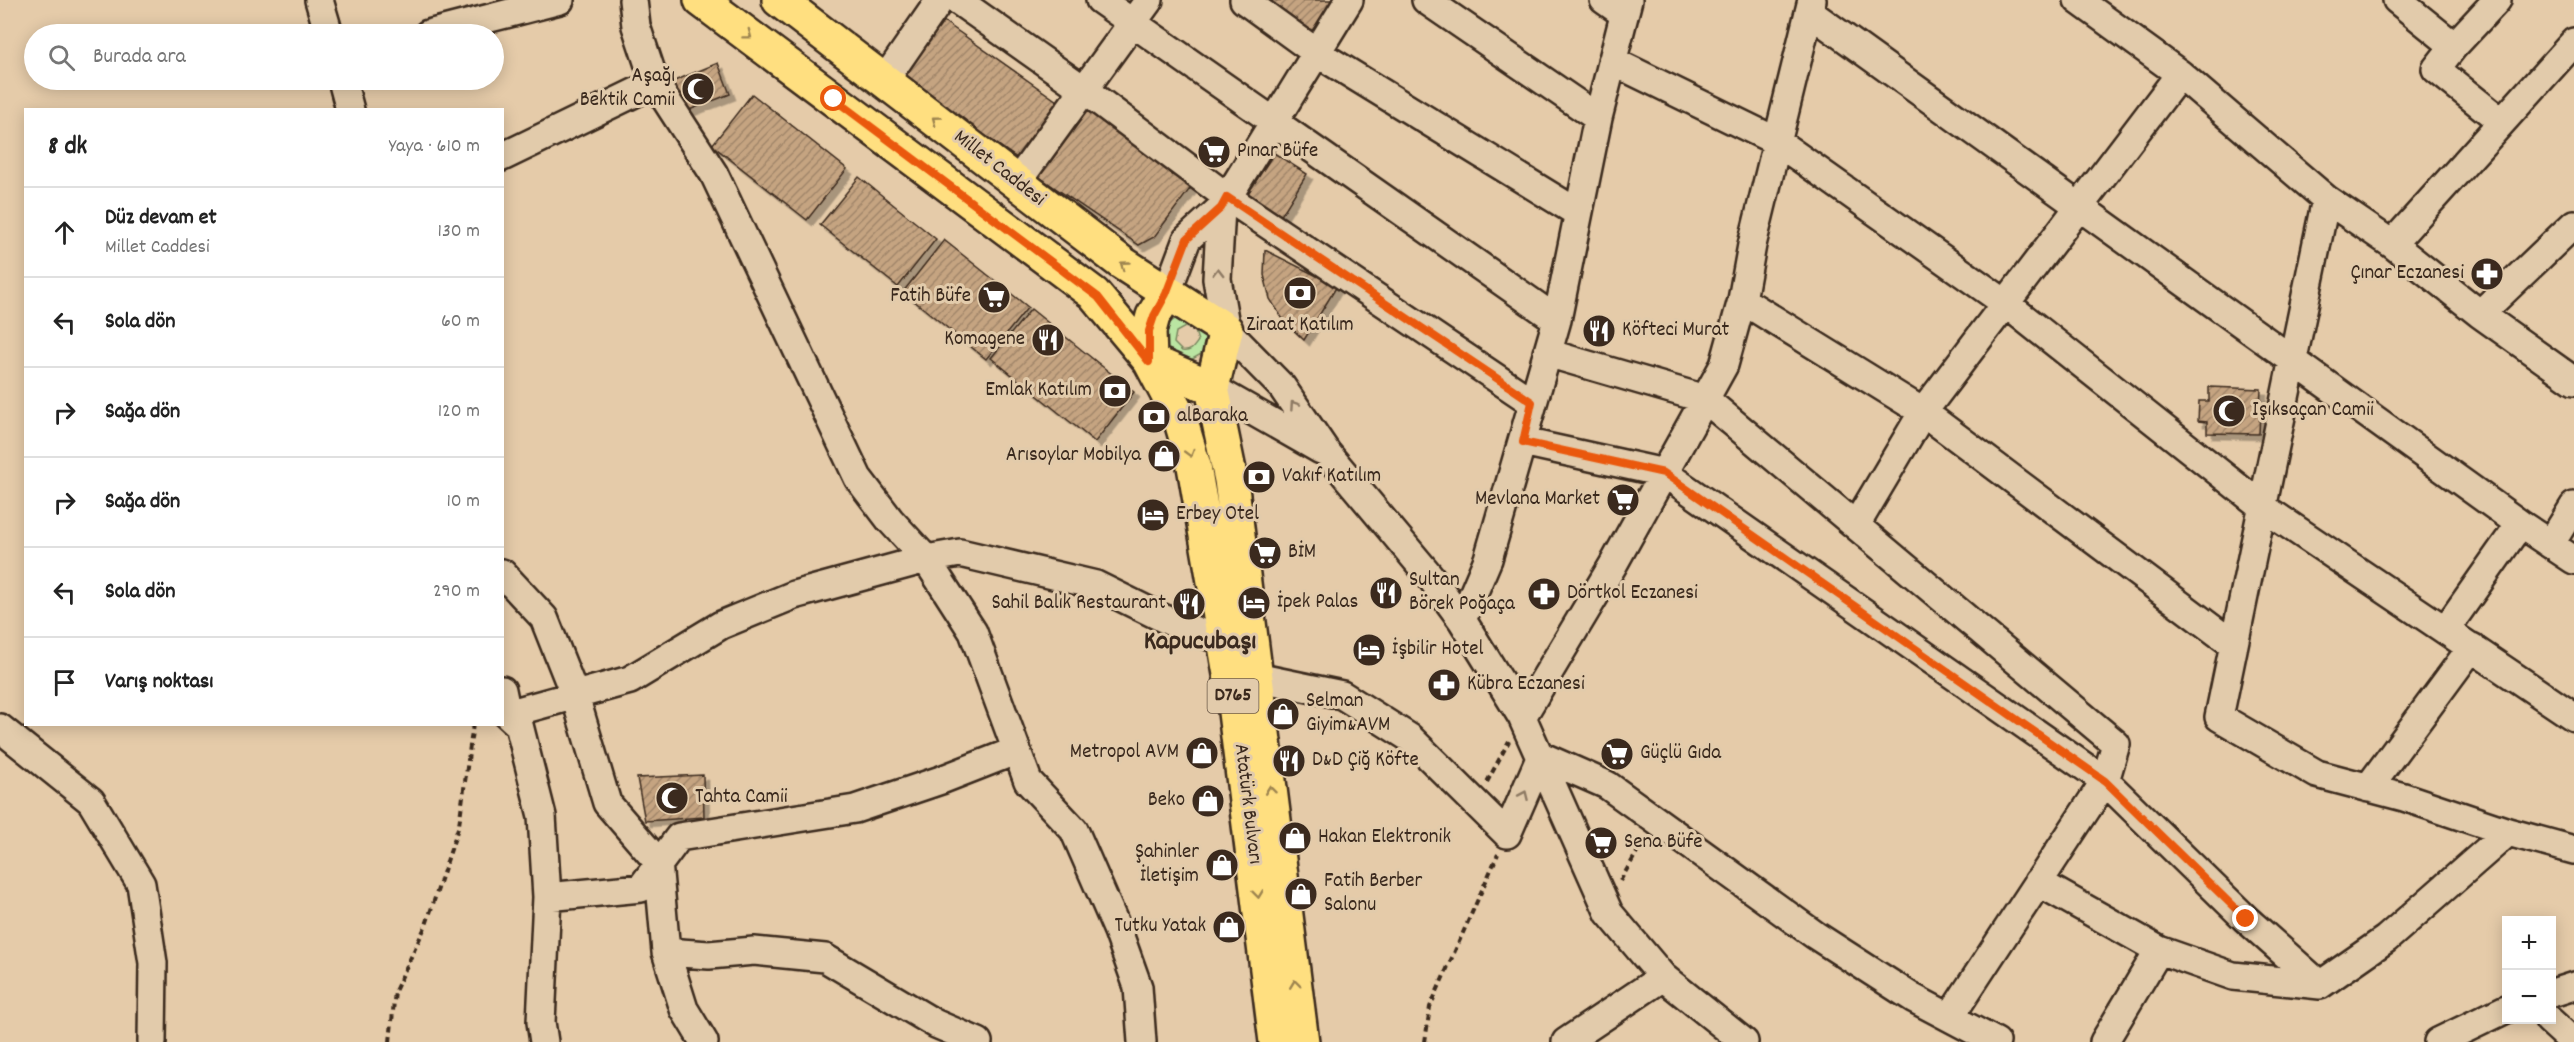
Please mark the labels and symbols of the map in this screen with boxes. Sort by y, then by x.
one-way arrow [741,28,752,39]
place label: Aşağı Bektik Camii [580,62,675,116]
mosque icon: Aşağı Bektik Camii [680,71,716,107]
route start [820,85,846,111]
one-way arrow [931,117,942,128]
street label: Millet Caddesi [947,123,1052,215]
supermarket icon: Pınar Büfe [1196,134,1232,170]
place label: Pınar Büfe [1237,137,1318,167]
pharmacy icon: Çınar Eczanesi [2469,256,2505,292]
place label: Çınar Eczanesi [2351,259,2464,289]
one-way arrow [1119,261,1130,272]
one-way arrow [1212,268,1224,277]
bank icon: Ziraat Katılım [1282,275,1318,311]
supermarket icon: Fatih Büfe [976,279,1012,315]
place label: Fatih Büfe [890,282,971,312]
place label: Ziraat Katılım [1246,311,1354,341]
restaurant icon: Köfteci Murat [1581,313,1617,349]
place label: Köfteci Murat [1622,316,1730,346]
restaurant icon: Komagene [1030,322,1066,358]
place label: Komagene [944,325,1025,355]
bank icon: Emlak Katılım [1097,373,1133,409]
place label: Emlak Katılım [985,376,1092,406]
mosque icon: Işıksaçan Camii [2211,393,2247,429]
place label: Işıksaçan Camii [2252,396,2374,426]
bank icon: alBaraka [1136,399,1172,435]
one-way arrow [1290,401,1301,412]
place label: alBaraka [1177,402,1249,432]
shop icon: Arısoylar Mobilya [1146,438,1182,474]
place label: Arısoylar Mobilya [1006,441,1142,471]
one-way arrow [1183,447,1195,458]
bank icon: Vakıf Katılım [1241,459,1277,495]
place label: Vakıf Katılım [1282,462,1381,492]
supermarket icon: Mevlana Market [1605,482,1641,518]
place label: Mevlana Market [1475,485,1600,515]
hotel icon: Erbey Otel [1135,497,1171,533]
place label: Erbey Otel [1176,500,1259,530]
supermarket icon: BİM [1247,535,1283,571]
place label: BİM [1288,538,1316,568]
place label: Sultan Börek Poğaça [1409,566,1516,620]
restaurant icon: Sultan Börek Poğaça [1368,575,1404,611]
pharmacy icon: Dörtkol Eczanesi [1526,576,1562,612]
place label: Dörtkol Eczanesi [1567,579,1698,609]
hotel icon: İpek Palas [1236,585,1272,621]
restaurant icon: Sahil Balık Restaurant [1171,586,1207,622]
place label: İpek Palas [1277,588,1358,618]
place label: Sahil Balık Restaurant [991,589,1166,619]
district label: Kapucubaşı [1144,623,1256,662]
hotel icon: İşbilir Hotel [1351,632,1387,668]
place label: İşbilir Hotel [1392,635,1483,665]
pharmacy icon: Kübra Eczanesi [1426,667,1462,703]
place label: Kübra Eczanesi [1467,670,1585,700]
road number: D765 [1208,679,1258,713]
place label: Selman Giyim&AVM [1306,687,1390,741]
shop icon: Selman Giyim&AVM [1265,696,1301,732]
shop icon: Metropol AVM [1184,735,1220,771]
supermarket icon: Güçlü Gıda [1599,736,1635,772]
place label: Metropol AVM [1070,738,1179,768]
place label: Güçlü Gıda [1640,739,1722,769]
street label: Atatürk Bulvarı [1225,742,1269,866]
restaurant icon: D&D Çiğ Köfte [1271,743,1307,779]
place label: D&D Çiğ Köfte [1312,746,1419,776]
mosque icon: Tahta Camii [654,780,690,816]
place label: Tahta Camii [695,783,788,813]
shop icon: Beko [1190,783,1226,819]
place label: Beko [1148,786,1185,816]
one-way arrow [1265,786,1277,795]
one-way arrow [1517,790,1529,801]
shop icon: Hakan Elektronik [1277,820,1313,856]
place label: Hakan Elektronik [1318,823,1451,853]
supermarket icon: Sena Büfe [1583,825,1619,861]
place label: Sena Büfe [1624,828,1703,858]
place label: Şahinler İletişim [1135,838,1199,892]
shop icon: Şahinler İletişim [1204,847,1240,883]
place label: Fatih Berber Salonu [1324,867,1423,921]
shop icon: Fatih Berber Salonu [1283,876,1319,912]
one-way arrow [1252,890,1264,899]
route end [2232,905,2258,931]
shop icon: Tutku Yatak [1211,909,1247,945]
place label: Tutku Yatak [1115,912,1206,942]
one-way arrow [1289,979,1301,989]

